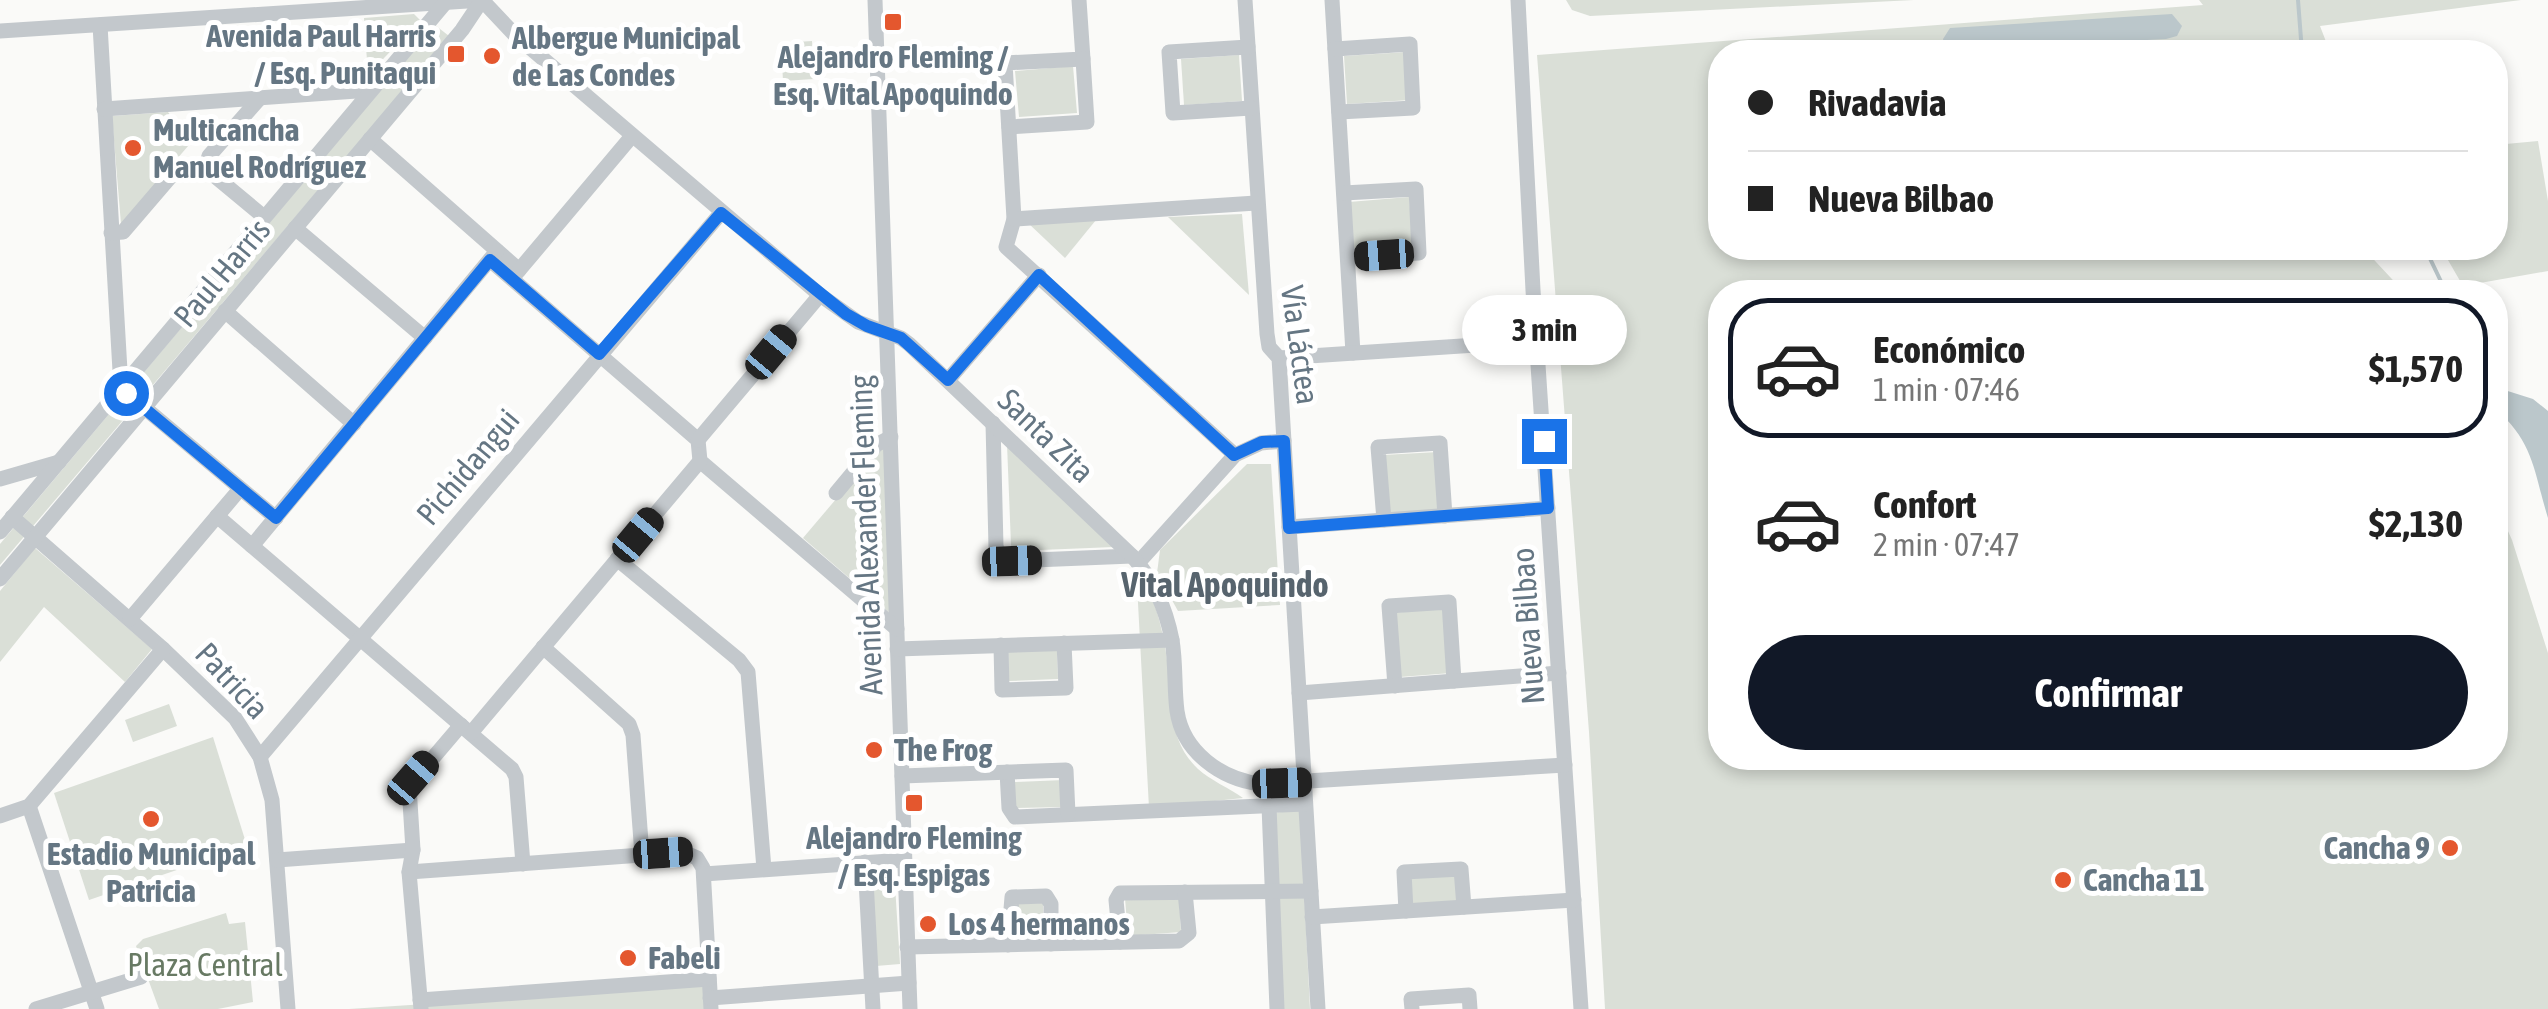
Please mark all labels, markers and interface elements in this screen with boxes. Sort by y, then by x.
marker: Alejandro Fleming / Esq. Vital Apoquindo [882,11,904,33]
place label: Avenida Paul Harris / Esq. Punitaqui [205,17,436,91]
place label: Albergue Municipal de Las Condes [511,19,740,93]
place label: Alejandro Fleming / Esq. Vital Apoquindo [773,38,1013,112]
marker: Avenida Paul Harris / Esq. Punitaqui [445,43,467,65]
marker: Albergue Municipal de Las Condes [481,45,503,67]
text: Rivadavia [1808,81,1946,124]
place label: Multicancha Manuel Rodríguez [153,111,366,185]
marker: Multicancha Manuel Rodríguez [122,137,144,159]
text: Nueva Bilbao [1808,177,1994,220]
street label: Paul Harris [166,211,277,334]
car [1353,238,1415,272]
street label: Vía Láctea [1274,283,1327,407]
callout: 3 min [1462,296,1626,366]
text: 3 min [1512,311,1577,348]
car [740,319,802,385]
icon: car [1753,323,1843,413]
text: Económico [1873,328,2025,371]
text: $1,570 [2369,347,2463,390]
route start [104,371,149,416]
text: 1 min · 07:46 [1873,371,2020,408]
street label: Avenida Alexander Fleming [841,374,890,696]
street label: Santa Zita [991,381,1102,490]
street label: Pichidangui [409,401,527,532]
route end [1522,419,1567,464]
icon: car [1753,478,1843,568]
text: Confort [1873,483,1977,526]
car [607,502,669,568]
text: $2,130 [2369,502,2463,545]
text: 2 min · 07:47 [1873,526,2020,563]
car [981,545,1043,577]
street label: Nueva Bilbao [1504,547,1551,706]
district label: Vital Apoquindo [1120,564,1329,604]
street label: Patricia [188,635,277,726]
button: Confirmar [1748,635,2468,750]
place label: The Frog [894,731,993,768]
marker: The Frog [863,739,885,761]
car [382,746,444,810]
car [1251,767,1313,799]
marker: Alejandro Fleming / Esq. Espigas [903,792,925,814]
marker: Estadio Municipal Patricia [140,808,162,830]
place label: Alejandro Fleming / Esq. Espigas [805,819,1022,893]
place label: Cancha 9 [2324,829,2430,866]
place label: Estadio Municipal Patricia [47,835,256,909]
car [632,836,694,870]
marker: Cancha 9 [2439,837,2461,859]
place label: Cancha 11 [2083,861,2205,898]
marker: Cancha 11 [2052,869,2074,891]
place label: Los 4 hermanos [948,905,1130,942]
marker: Los 4 hermanos [917,913,939,935]
place label: Fabeli [648,939,721,976]
park label: Plaza Central [127,946,283,983]
marker: Fabeli [617,947,639,969]

